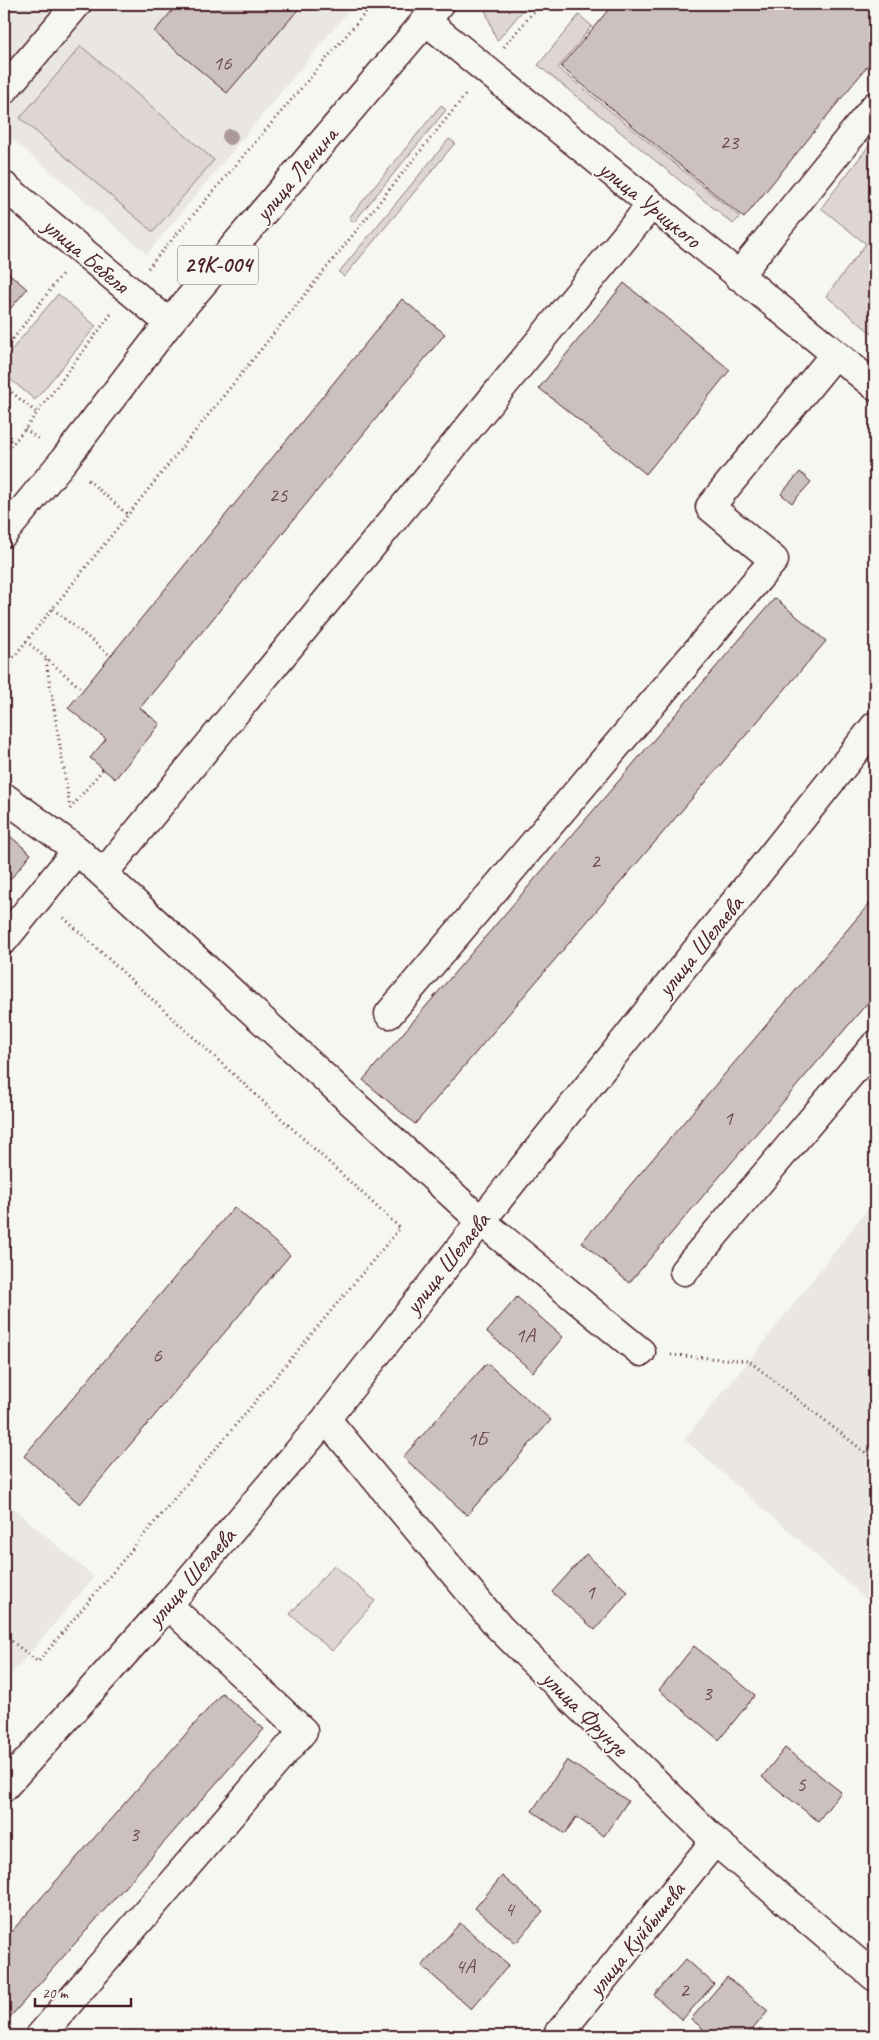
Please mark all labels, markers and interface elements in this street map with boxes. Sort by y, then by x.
house number: 16 [213,50,232,76]
street label: улица Ленина [247,119,346,229]
house number: 23 [720,129,740,155]
street label: улица Урицкого [591,152,709,255]
street label: улица Бебеля [35,209,137,301]
road number: 29К-004 [178,246,258,284]
house number: 25 [269,482,289,508]
house number: 2 [590,848,601,874]
street label: улица Шелаева [649,888,751,1004]
house number: 1 [723,1105,734,1131]
street label: улица Шелаева [397,1205,497,1322]
house number: 1А [515,1322,536,1348]
house number: 6 [152,1342,162,1368]
house number: 1Б [467,1426,490,1452]
street label: улица Шелаева [139,1520,243,1634]
house number: 1 [585,1579,596,1605]
street label: улица Фрунзе [534,1662,636,1764]
house number: 3 [702,1680,713,1706]
house number: 5 [796,1771,807,1797]
house number: 3 [129,1821,140,1847]
street label: улица Куйбышева [579,1875,692,2004]
house number: 4 [504,1896,516,1922]
house number: 4А [455,1953,476,1979]
scale bar [35,1975,131,2007]
house number: 2 [679,1977,690,2003]
text: 20 m [42,1984,69,2003]

